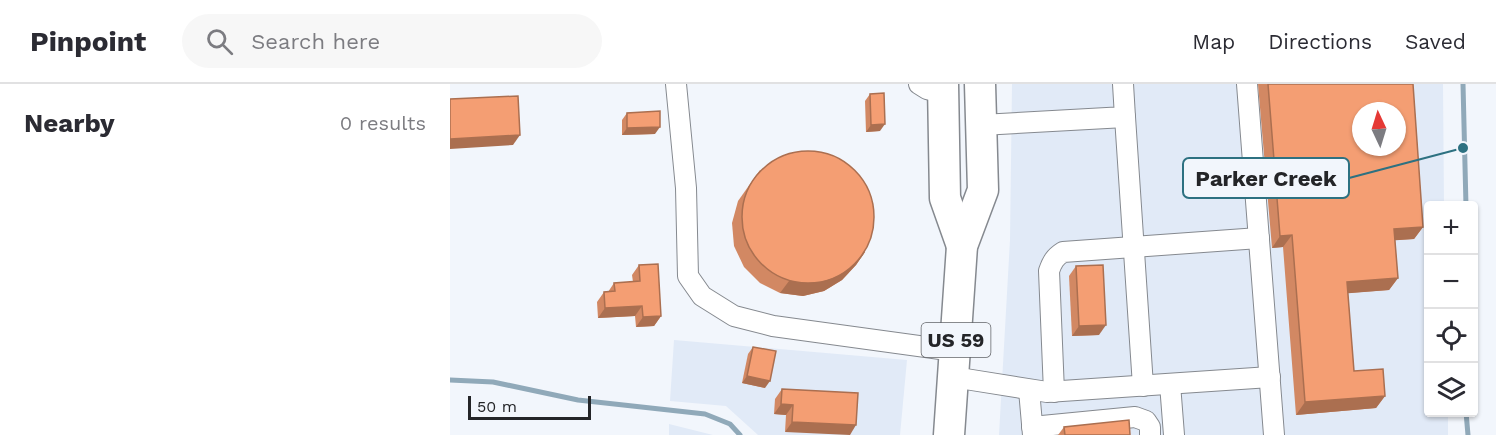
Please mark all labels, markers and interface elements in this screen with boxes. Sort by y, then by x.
search box [182,14,602,68]
text: Pinpoint [30,25,146,58]
icon: search [203,25,236,58]
text: Search here [251,29,380,54]
text: Map [1192,29,1235,54]
text: Directions [1268,29,1372,54]
text: Saved [1405,29,1466,54]
north arrow [1352,102,1406,156]
text: Nearby [24,108,115,138]
text: 0 results [340,111,426,135]
callout: Parker Creek [1183,158,1349,198]
text: Parker Creek [1195,166,1337,191]
map controls [1424,201,1478,417]
button: + [1424,201,1478,255]
button: − [1424,255,1478,309]
button: locate [1424,309,1478,363]
road number: US 59 [922,323,990,357]
button: layers [1424,363,1478,417]
scale bar [468,393,591,420]
text: 50 m [477,397,517,416]

